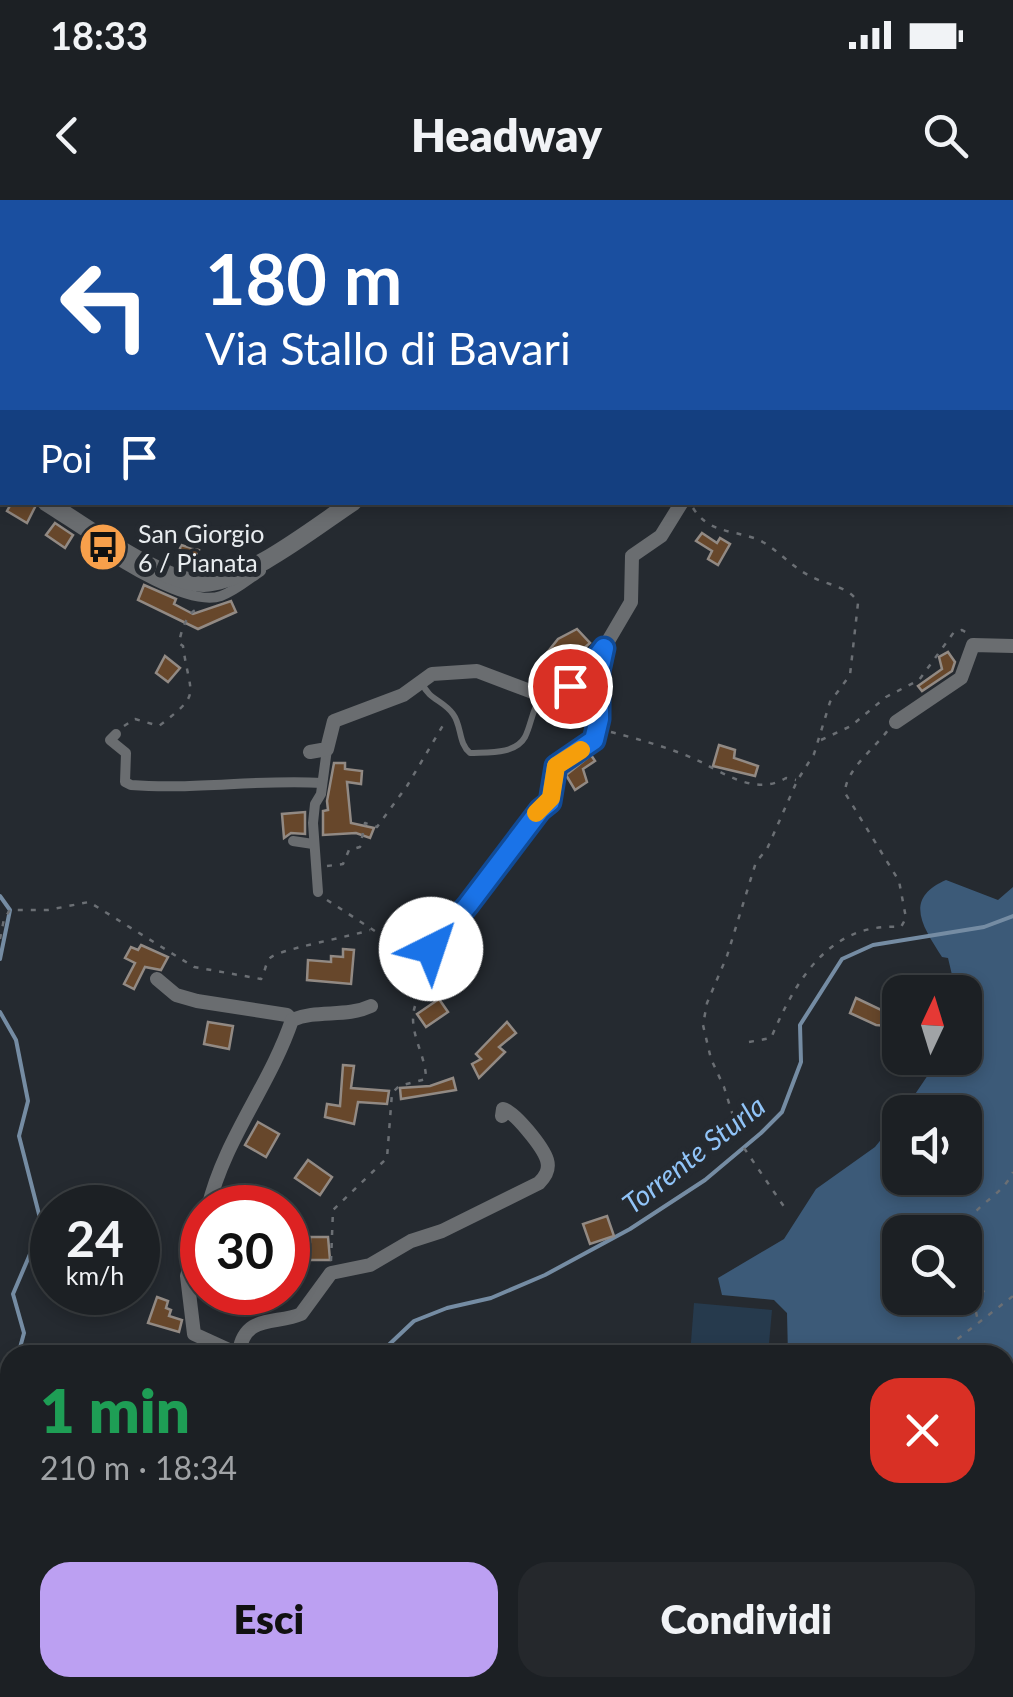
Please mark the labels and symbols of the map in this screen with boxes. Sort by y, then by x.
place label: San Giorgio 6 / Pianata [138,518,265,577]
bus stop icon: San Giorgio 6 / Pianata [77,521,129,573]
pin [528,644,613,729]
position arrow [379,897,483,1001]
north arrow [882,975,982,1075]
water label: Torrente Sturla [615,1088,771,1220]
speed limit sign: 30 [180,1185,310,1315]

